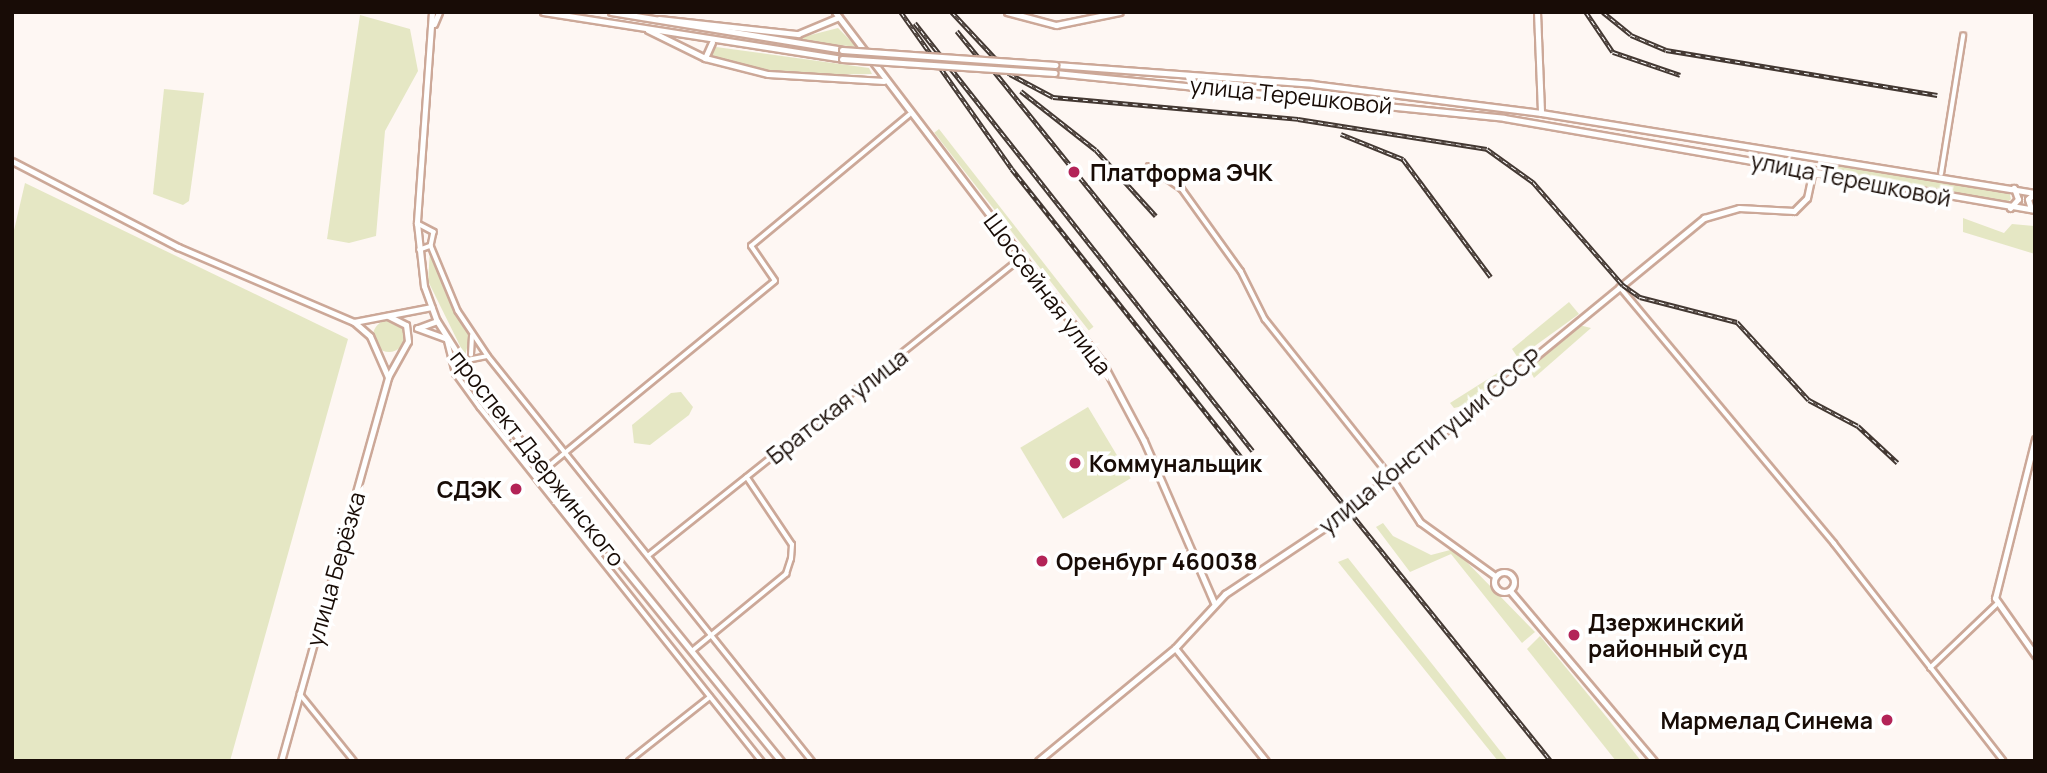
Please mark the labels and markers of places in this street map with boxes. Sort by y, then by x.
place label: Платформа ЭЧК [1090,158,1273,186]
marker: Платформа ЭЧК [1064,162,1084,182]
place label: Коммунальщик [1089,449,1262,477]
marker: Коммунальщик [1067,455,1083,471]
place label: СДЭК [437,475,502,503]
marker: СДЭК [508,481,524,497]
place label: Оренбург 460038 [1056,547,1258,575]
marker: Оренбург 460038 [1034,553,1050,569]
place label: Дзержинский районный суд [1588,608,1748,662]
marker: Дзержинский районный суд [1566,627,1582,643]
place label: Мармелад Синема [1660,706,1873,734]
marker: Мармелад Синема [1879,712,1895,728]

